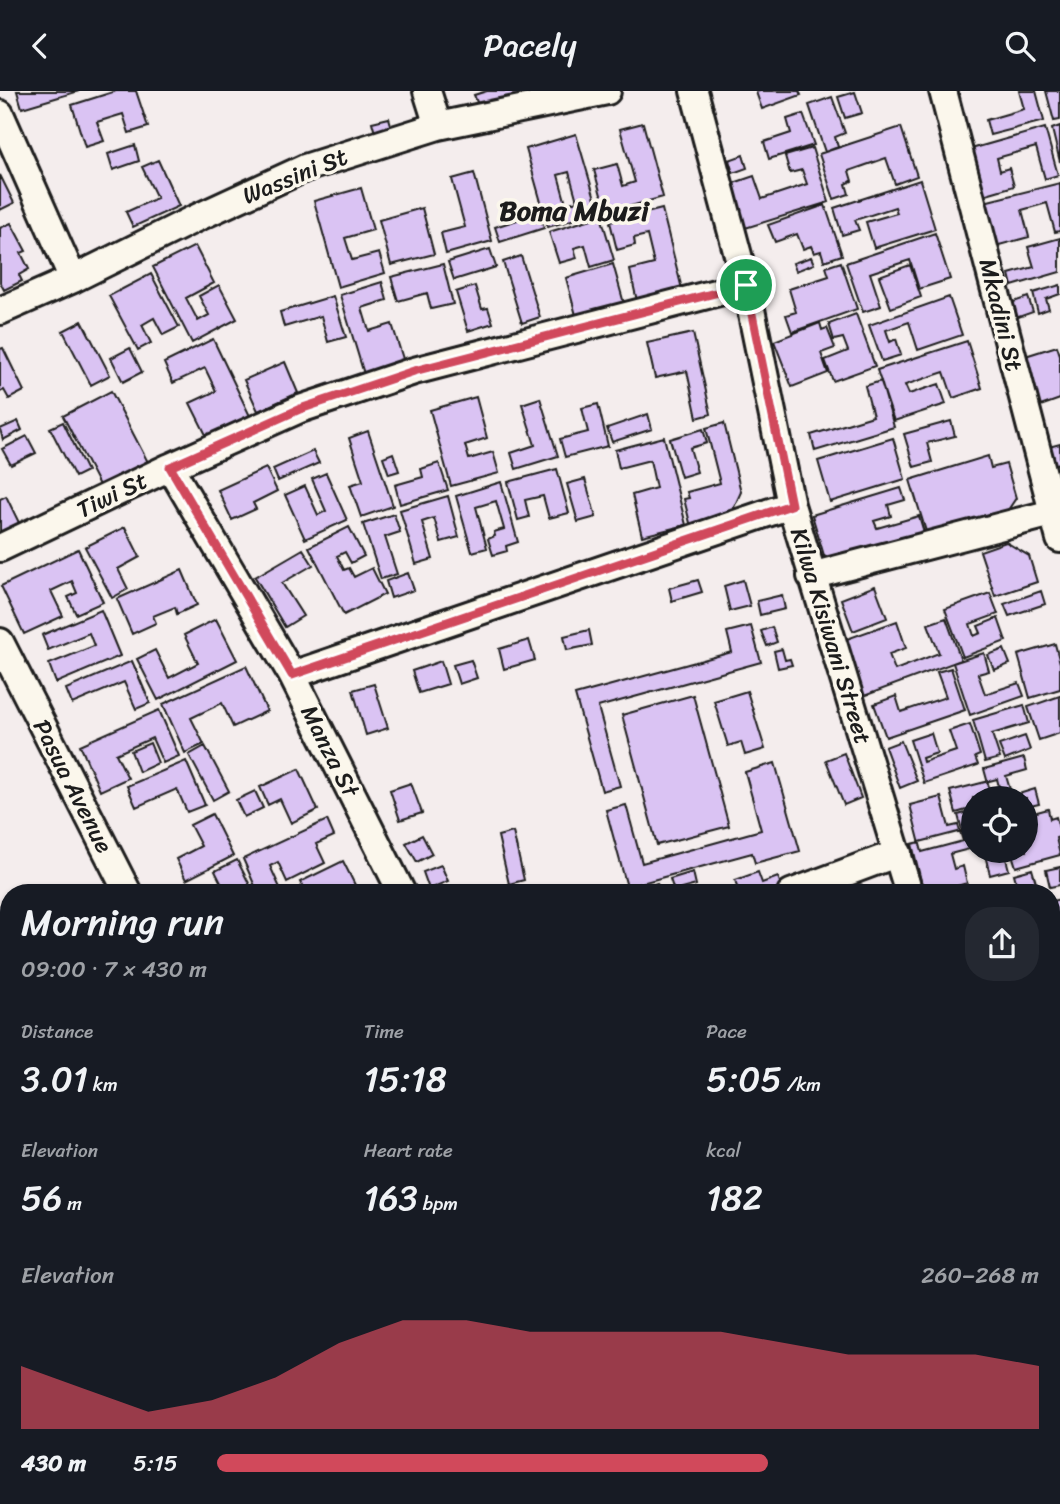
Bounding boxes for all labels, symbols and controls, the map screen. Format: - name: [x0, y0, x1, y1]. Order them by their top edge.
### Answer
- text: Pacely: [483, 17, 577, 74]
- icon: back: [21, 27, 59, 65]
- icon: search: [1001, 27, 1039, 65]
- street label: Wassini St: [236, 136, 354, 216]
- district label: Boma Mbuzi: [499, 186, 650, 235]
- street label: Mkadini St: [967, 254, 1035, 376]
- pin: [716, 255, 776, 315]
- icon: arrive: [727, 266, 765, 304]
- street label: Tiwi St: [69, 460, 155, 530]
- street label: Kilwa Kisiwani Street: [778, 522, 884, 750]
- street label: Manza St: [289, 697, 372, 806]
- street label: Pasua Avenue: [21, 712, 125, 861]
- map controls: [961, 786, 1038, 863]
- button: locate: [961, 786, 1038, 863]
- text: Morning run: [21, 889, 224, 956]
- button: share: [965, 907, 1039, 981]
- text: 09:00 · 7 × 430 m: [21, 949, 207, 990]
- text: Distance: [21, 1015, 93, 1048]
- text: Time: [364, 1015, 404, 1048]
- text: Pace: [706, 1015, 747, 1048]
- text: 3.01: [21, 1048, 88, 1110]
- text: 15:18: [364, 1048, 447, 1110]
- text: 5:05: [706, 1048, 782, 1110]
- text: km: [88, 1068, 118, 1101]
- text: /km: [782, 1068, 821, 1101]
- text: Elevation: [21, 1134, 98, 1167]
- text: Heart rate: [364, 1134, 453, 1167]
- text: kcal: [706, 1134, 741, 1167]
- text: 56: [21, 1167, 62, 1229]
- text: 163: [364, 1167, 418, 1229]
- text: 182: [706, 1167, 763, 1229]
- text: m: [62, 1187, 82, 1220]
- text: bpm: [418, 1187, 458, 1220]
- text: Elevation: [21, 1255, 114, 1296]
- text: 260–268 m: [921, 1255, 1039, 1296]
- text: 430 m: [21, 1443, 86, 1484]
- text: 5:15: [133, 1443, 178, 1484]

